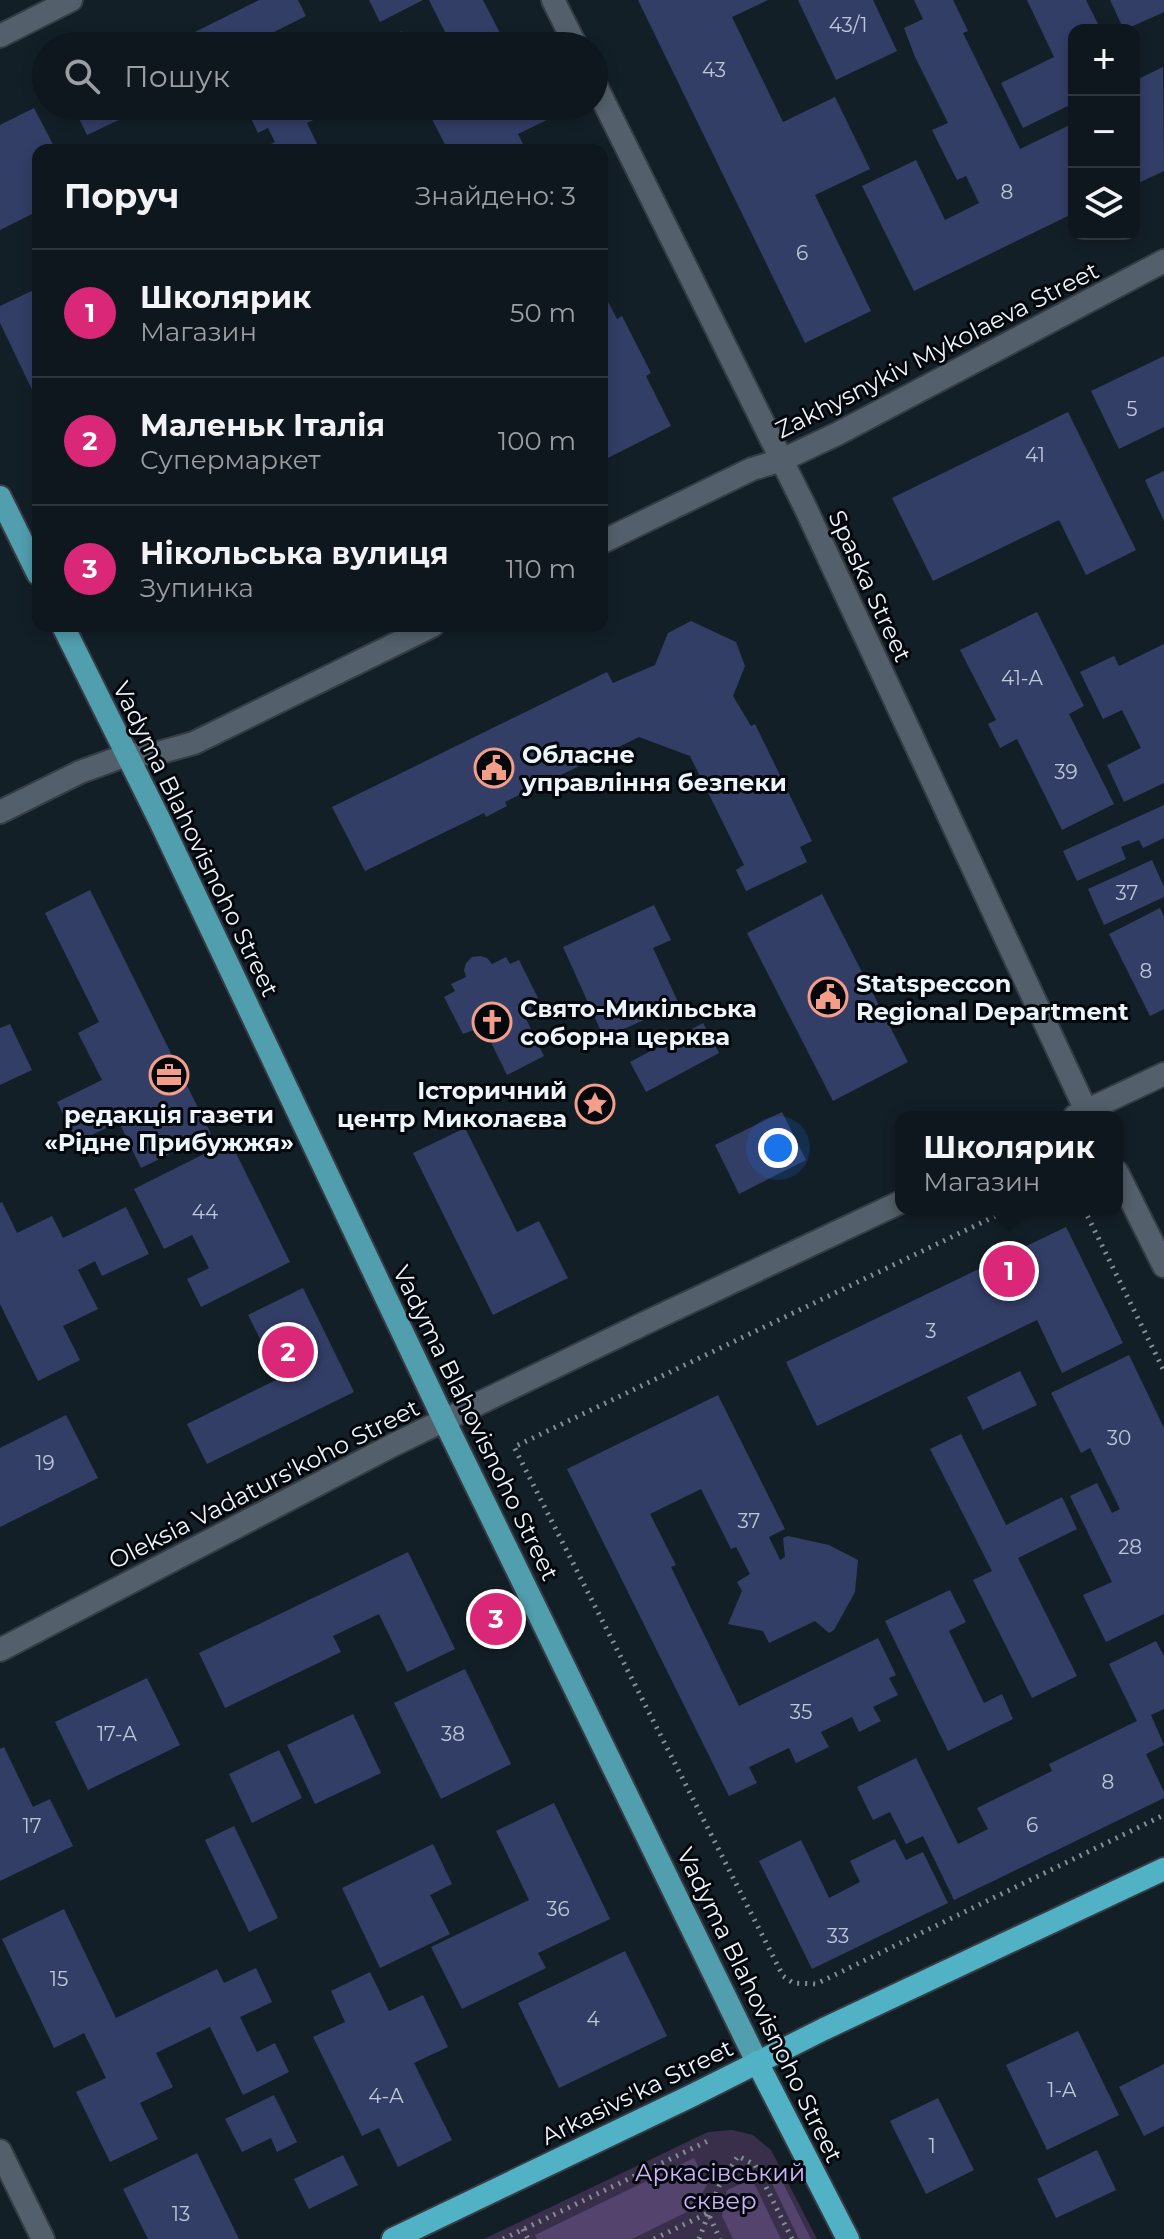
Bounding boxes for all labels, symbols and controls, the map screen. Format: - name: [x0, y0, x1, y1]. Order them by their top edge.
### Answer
- house number: 43/1: [829, 13, 867, 37]
- map controls: [1068, 24, 1140, 240]
- button: +: [1068, 24, 1140, 96]
- search box: [32, 32, 608, 120]
- icon: search: [60, 54, 104, 98]
- text: Пошук: [124, 58, 230, 95]
- house number: 43: [702, 58, 726, 82]
- button: −: [1068, 96, 1140, 168]
- button: layers: [1068, 168, 1140, 240]
- text: Поруч: [64, 175, 179, 217]
- text: Знайдено: 3: [415, 180, 576, 212]
- house number: 8: [1001, 180, 1013, 204]
- house number: 6: [796, 241, 808, 265]
- street label: Zakhysnykiv Mykolaeva Street: [771, 256, 1104, 444]
- text: Школярик: [140, 279, 311, 316]
- text: 1: [85, 297, 95, 329]
- text: 50 m: [510, 297, 576, 329]
- text: Магазин: [140, 316, 257, 348]
- house number: 5: [1126, 397, 1138, 421]
- text: Маленьк Італія: [140, 407, 385, 444]
- text: 2: [82, 425, 98, 457]
- text: 100 m: [498, 425, 576, 457]
- house number: 41: [1025, 443, 1045, 467]
- text: Супермаркет: [140, 444, 321, 476]
- street label: Spaska Street: [822, 506, 918, 667]
- text: Нікольська вулиця: [140, 535, 449, 572]
- text: 3: [82, 553, 98, 585]
- text: 110 m: [506, 553, 576, 585]
- text: Зупинка: [140, 572, 254, 604]
- house number: 41-А: [1001, 666, 1043, 690]
- street label: Vadyma Blahovisnoho Street: [107, 677, 285, 1001]
- place label: Обласне управління безпеки: [521, 740, 787, 797]
- public building icon: Обласне управління безпеки: [473, 747, 515, 789]
- house number: 39: [1054, 760, 1078, 784]
- house number: 37: [1116, 881, 1138, 905]
- house number: 8: [1140, 959, 1152, 983]
- place label: Statspeccon Regional Department: [856, 969, 1129, 1026]
- public building icon: Statspeccon Regional Department: [807, 976, 849, 1018]
- place label: Свято-Микільська соборна церква: [520, 994, 757, 1051]
- church icon: Свято-Микільська соборна церква: [471, 1001, 513, 1043]
- office icon: редакція газети «Рідне Прибужжя»: [148, 1054, 190, 1096]
- place label: Історичний центр Миколаєва: [337, 1076, 567, 1133]
- place icon: Історичний центр Миколаєва: [574, 1083, 616, 1125]
- place label: редакція газети «Рідне Прибужжя»: [44, 1100, 294, 1157]
- popup: [895, 1111, 1123, 1215]
- your location: [758, 1128, 798, 1168]
- text: Школярик: [923, 1129, 1095, 1166]
- text: Магазин: [923, 1166, 1040, 1198]
- house number: 44: [192, 1200, 218, 1224]
- pin: 1: [983, 1241, 1035, 1301]
- street label: Vadyma Blahovisnoho Street: [387, 1261, 565, 1585]
- house number: 3: [925, 1319, 937, 1343]
- pin: 2: [262, 1322, 314, 1382]
- street label: Oleksia Vadaturs'koho Street: [104, 1393, 424, 1575]
- house number: 30: [1107, 1426, 1131, 1450]
- house number: 19: [35, 1451, 55, 1475]
- house number: 37: [738, 1509, 760, 1533]
- house number: 28: [1118, 1535, 1142, 1559]
- pin: 3: [470, 1589, 522, 1649]
- house number: 35: [790, 1700, 812, 1724]
- house number: 17-А: [97, 1722, 137, 1746]
- house number: 38: [441, 1722, 465, 1746]
- house number: 8: [1102, 1770, 1114, 1794]
- house number: 6: [1026, 1813, 1038, 1837]
- house number: 17: [23, 1814, 42, 1838]
- street label: Vadyma Blahovisnoho Street: [671, 1843, 849, 2167]
- house number: 36: [546, 1897, 570, 1921]
- house number: 33: [827, 1924, 849, 1948]
- house number: 15: [50, 1967, 68, 1991]
- house number: 4: [586, 2007, 600, 2031]
- street label: Arkasivs'ka Street: [536, 2033, 738, 2151]
- house number: 1-А: [1047, 2078, 1077, 2102]
- house number: 4-А: [368, 2084, 404, 2108]
- house number: 1: [928, 2134, 936, 2158]
- park label: Аркасівський сквер: [635, 2158, 805, 2215]
- house number: 13: [172, 2202, 190, 2226]

